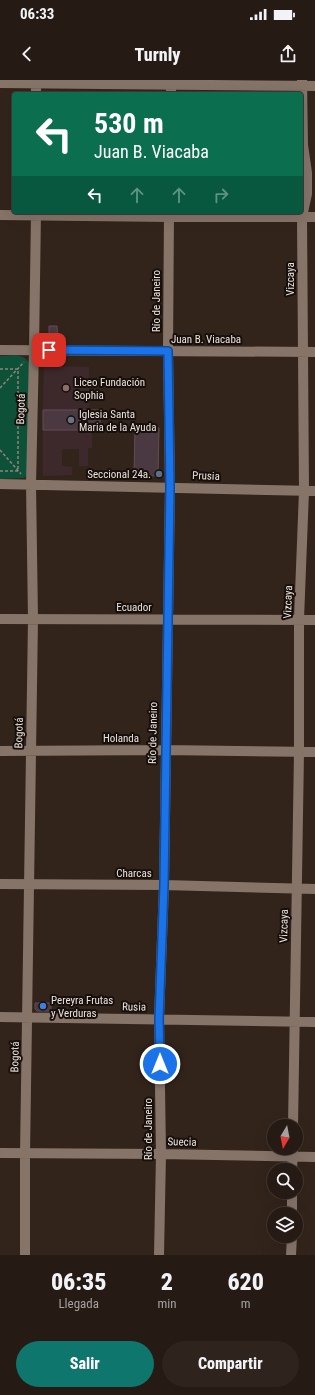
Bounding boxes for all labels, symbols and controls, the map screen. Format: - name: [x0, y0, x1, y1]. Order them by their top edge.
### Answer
- text: 06:33: [20, 5, 54, 23]
- icon: back: [16, 43, 38, 65]
- icon: share: [277, 43, 299, 65]
- text: Turnly: [135, 44, 180, 65]
- text: 530 m: [94, 107, 164, 140]
- icon: left: [28, 108, 80, 160]
- text: Juan B. Viacaba: [94, 141, 209, 162]
- icon: left: [84, 184, 106, 206]
- icon: ahead: [126, 184, 148, 206]
- icon: ahead: [168, 184, 190, 206]
- icon: right: [210, 184, 232, 206]
- street label: Vizcaya: [284, 262, 297, 296]
- street label: Río de Janeiro: [150, 270, 163, 332]
- pin: [32, 333, 66, 367]
- street label: Juan B. Viacaba: [171, 333, 241, 346]
- icon: arrive: [38, 339, 60, 361]
- place label: Liceo Fundación Sophia: [74, 376, 145, 402]
- marker: Liceo Fundación Sophia: [61, 383, 71, 393]
- street label: Bogotá: [14, 393, 28, 425]
- place label: Iglesia Santa Maria de la Ayuda: [79, 408, 156, 434]
- marker: Iglesia Santa Maria de la Ayuda: [66, 415, 76, 425]
- place label: Seccional 24a.: [87, 468, 151, 481]
- marker: Seccional 24a.: [154, 469, 164, 479]
- street label: Prusia: [192, 469, 220, 483]
- street label: Vizcaya: [281, 585, 295, 619]
- street label: Ecuador: [116, 601, 152, 614]
- street label: Río de Janeiro: [146, 701, 160, 764]
- street label: Bogotá: [12, 717, 26, 749]
- street label: Holanda: [103, 732, 139, 745]
- street label: Charcas: [116, 867, 152, 880]
- street label: Vizcaya: [277, 909, 291, 943]
- place label: Pereyra Frutas y Verduras: [51, 994, 113, 1020]
- street label: Rusia: [122, 1000, 146, 1014]
- marker: Pereyra Frutas y Verduras: [38, 1001, 48, 1011]
- street label: Bogotá: [8, 1041, 22, 1073]
- position arrow: [139, 1043, 181, 1085]
- street label: Río de Janeiro: [142, 1098, 155, 1160]
- north arrow: [267, 1119, 303, 1155]
- map controls: [267, 1119, 303, 1243]
- street label: Suecia: [167, 1135, 197, 1149]
- button: search: [267, 1163, 303, 1199]
- button: layers: [267, 1207, 303, 1243]
- text: 06:35: [51, 1268, 107, 1296]
- text: 2: [161, 1268, 173, 1296]
- text: 620: [227, 1268, 264, 1296]
- text: Llegada: [58, 1296, 99, 1311]
- text: min: [157, 1296, 177, 1311]
- text: m: [241, 1296, 251, 1311]
- button: Salir: [16, 1341, 154, 1387]
- button: Compartir: [162, 1341, 299, 1387]

